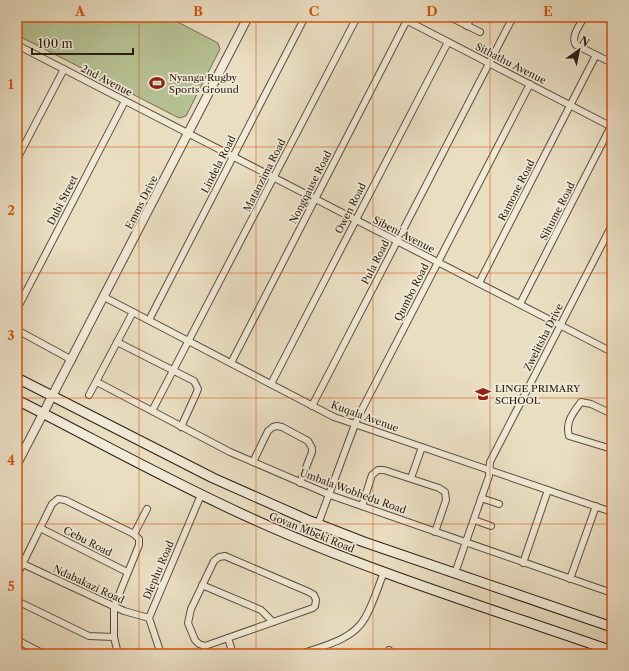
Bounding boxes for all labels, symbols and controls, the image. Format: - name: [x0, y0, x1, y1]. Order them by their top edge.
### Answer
- text: A: [74, 3, 86, 19]
- text: B: [193, 3, 203, 19]
- text: C: [309, 3, 319, 19]
- text: D: [426, 3, 438, 19]
- text: E: [543, 3, 553, 19]
- scale bar: [32, 30, 133, 56]
- north arrow: [559, 30, 599, 70]
- text: N: [577, 33, 593, 50]
- text: 100 m: [38, 36, 73, 51]
- street label: Sithathu Avenue: [473, 40, 549, 87]
- street label: 2nd Avenue: [79, 62, 135, 99]
- place label: Nyanga Rugby Sports Ground: [169, 71, 239, 96]
- sports icon: Nyanga Rugby Sports Ground: [148, 74, 166, 92]
- text: 1: [8, 76, 14, 92]
- street label: Lindela Road: [198, 133, 239, 195]
- street label: Matanzima Road: [240, 136, 288, 214]
- street label: Nongqause Road: [286, 148, 334, 226]
- street label: Ramone Road: [495, 157, 538, 223]
- street label: Dubi Street: [44, 173, 81, 227]
- street label: Emms Drive: [122, 173, 161, 231]
- street label: Sihume Road: [537, 180, 578, 243]
- street label: Owen Road: [332, 181, 369, 236]
- text: 2: [7, 202, 15, 218]
- street label: Sibeni Avenue: [371, 213, 437, 256]
- street label: Pula Road: [359, 238, 392, 287]
- street label: Qumbo Road: [391, 261, 432, 323]
- street label: Zwelitsha Drive: [521, 301, 566, 373]
- text: 3: [7, 327, 15, 343]
- place label: LINGE PRIMARY SCHOOL: [495, 382, 581, 407]
- school or university icon: LINGE PRIMARY SCHOOL: [474, 385, 492, 403]
- street label: Kuqala Avenue: [329, 398, 401, 435]
- text: 4: [7, 452, 15, 468]
- street label: Umbala Wobhedu Road: [298, 466, 408, 517]
- street label: Govan Mbeki Road: [267, 509, 357, 556]
- street label: Cebu Road: [61, 524, 114, 559]
- street label: Dlephu Road: [140, 539, 177, 602]
- street label: Ndabakazi Road: [51, 562, 126, 607]
- text: 5: [7, 578, 15, 594]

